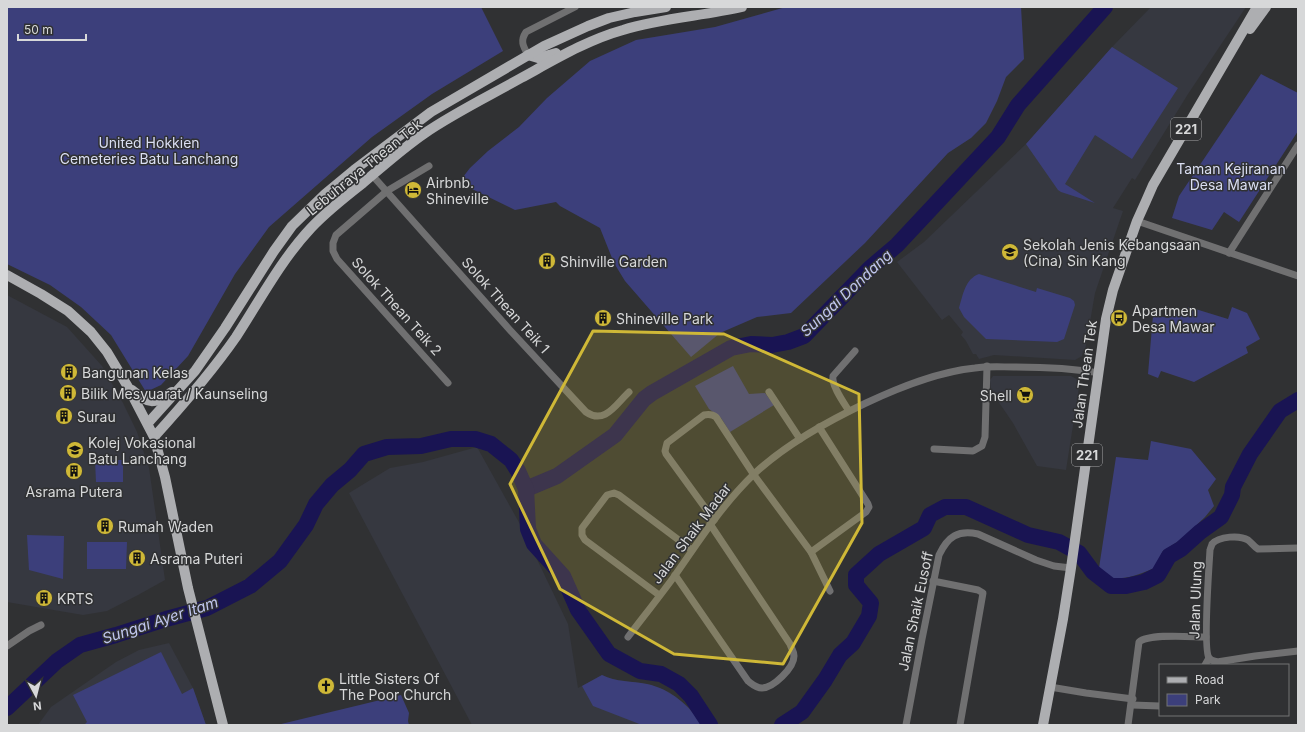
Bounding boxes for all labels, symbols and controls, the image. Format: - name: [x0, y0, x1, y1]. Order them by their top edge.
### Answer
- scale bar: [18, 16, 86, 42]
- text: 50 m: [24, 22, 53, 37]
- street label: Lebuhraya Thean Tek: [303, 115, 425, 219]
- road number: 221: [1171, 118, 1201, 140]
- park label: United Hokkien Cemeteries Batu Lanchang: [60, 134, 238, 167]
- park label: Taman Kejiranan Desa Mawar: [1176, 160, 1286, 193]
- place label: Airbnb. Shineville: [426, 174, 489, 207]
- hotel icon: Airbnb. Shineville: [403, 180, 423, 200]
- place label: Sekolah Jenis Kebangsaan (Cina) Sin Kang: [1023, 236, 1200, 269]
- school or university icon: Sekolah Jenis Kebangsaan (Cina) Sin Kang: [1000, 242, 1020, 262]
- water label: Sungai Dondang: [796, 246, 896, 340]
- building icon: Shinville Garden: [537, 251, 557, 271]
- street label: Solok Thean Teik 2: [348, 253, 446, 359]
- place label: Shinville Garden: [560, 253, 667, 270]
- street label: Solok Thean Teik 1: [458, 254, 554, 356]
- place label: Apartmen Desa Mawar: [1132, 302, 1215, 335]
- building icon: Shineville Park: [593, 308, 613, 328]
- bus stop icon: Apartmen Desa Mawar: [1109, 308, 1129, 328]
- place label: Shineville Park: [616, 310, 713, 327]
- street label: Jalan Thean Tek: [1068, 319, 1100, 429]
- building icon: Bangunan Kelas: [59, 362, 79, 382]
- place label: Bangunan Kelas: [82, 364, 188, 381]
- building icon: Bilik Mesyuarat / Kaunseling: [58, 383, 78, 403]
- place label: Bilik Mesyuarat / Kaunseling: [81, 385, 268, 402]
- supermarket icon: Shell: [1015, 385, 1035, 405]
- place label: Shell: [980, 387, 1012, 404]
- building icon: Surau: [54, 406, 74, 426]
- place label: Surau: [77, 408, 116, 425]
- place label: Kolej Vokasional Batu Lanchang: [88, 434, 196, 467]
- school or university icon: Kolej Vokasional Batu Lanchang: [65, 440, 85, 460]
- road number: 221: [1072, 444, 1102, 466]
- building icon: Asrama Putera: [64, 461, 84, 481]
- street label: Jalan Shaik Madar: [648, 479, 734, 587]
- place label: Asrama Putera: [25, 483, 123, 500]
- building icon: Rumah Waden: [95, 516, 115, 536]
- place label: Rumah Waden: [118, 518, 214, 535]
- building icon: Asrama Puteri: [127, 548, 147, 568]
- place label: Asrama Puteri: [150, 550, 243, 567]
- street label: Jalan Shaik Eusoff: [894, 550, 936, 672]
- street label: Jalan Ulung: [1185, 561, 1205, 639]
- building icon: KRTS: [34, 588, 54, 608]
- place label: KRTS: [57, 590, 93, 607]
- water label: Sungai Ayer Itam: [100, 592, 220, 648]
- legend: [1159, 664, 1289, 716]
- place label: Little Sisters Of The Poor Church: [339, 670, 451, 703]
- text: Road: [1195, 672, 1224, 687]
- north arrow: [16, 676, 56, 716]
- church icon: Little Sisters Of The Poor Church: [316, 676, 336, 696]
- text: Park: [1195, 692, 1221, 707]
- text: N: [32, 698, 42, 713]

